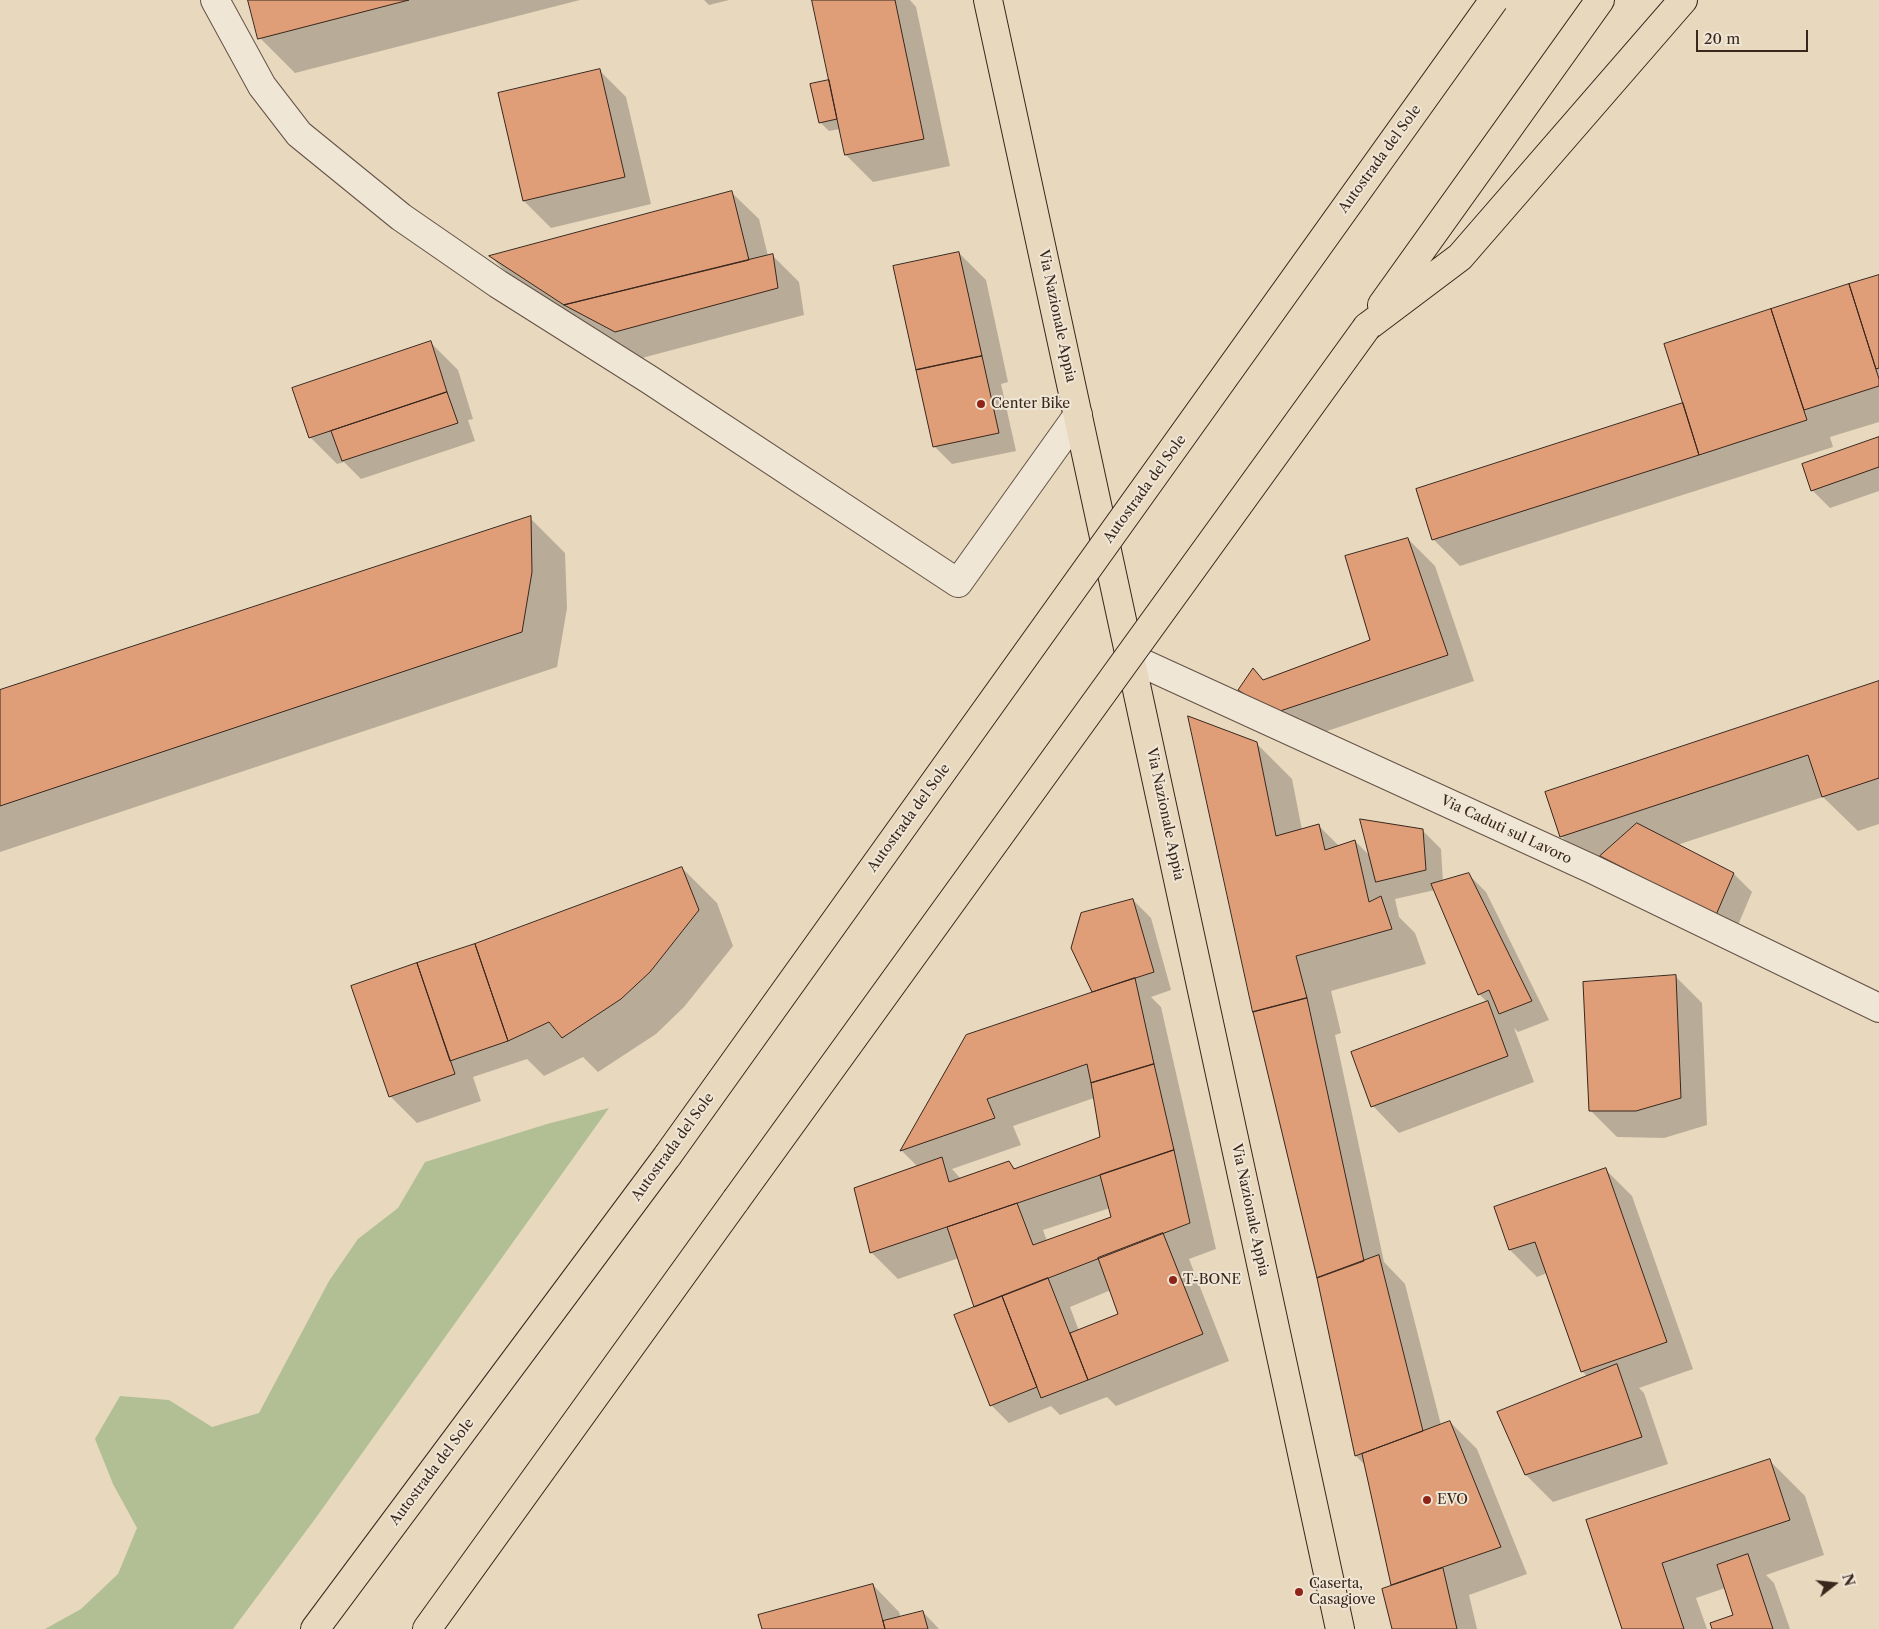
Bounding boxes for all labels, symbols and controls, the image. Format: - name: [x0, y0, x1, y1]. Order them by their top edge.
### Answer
- scale bar: [1699, 20, 1812, 52]
- text: 20 m: [1704, 29, 1740, 48]
- street label: Autostrada del Sole: [1335, 102, 1425, 216]
- street label: Via Nazionale Appia: [1035, 248, 1079, 384]
- place label: Center Bike: [991, 396, 1070, 412]
- marker: Center Bike: [975, 398, 987, 410]
- street label: Autostrada del Sole: [1100, 432, 1190, 546]
- street label: Via Nazionale Appia: [1143, 746, 1187, 882]
- street label: Autostrada del Sole: [864, 761, 954, 875]
- street label: Via Caduti sul Lavoro: [1438, 792, 1574, 868]
- street label: Autostrada del Sole: [628, 1090, 718, 1204]
- street label: Via Nazionale Appia: [1228, 1142, 1272, 1278]
- place label: T-BONE: [1183, 1272, 1241, 1288]
- marker: T-BONE: [1167, 1274, 1179, 1286]
- street label: Autostrada del Sole: [386, 1415, 478, 1529]
- place label: EVO: [1437, 1492, 1468, 1508]
- marker: EVO: [1421, 1494, 1433, 1506]
- north arrow: [1809, 1559, 1859, 1609]
- text: N: [1838, 1572, 1859, 1588]
- place label: Caserta, Casagiove: [1309, 1576, 1376, 1608]
- marker: Caserta, Casagiove: [1293, 1586, 1305, 1598]

